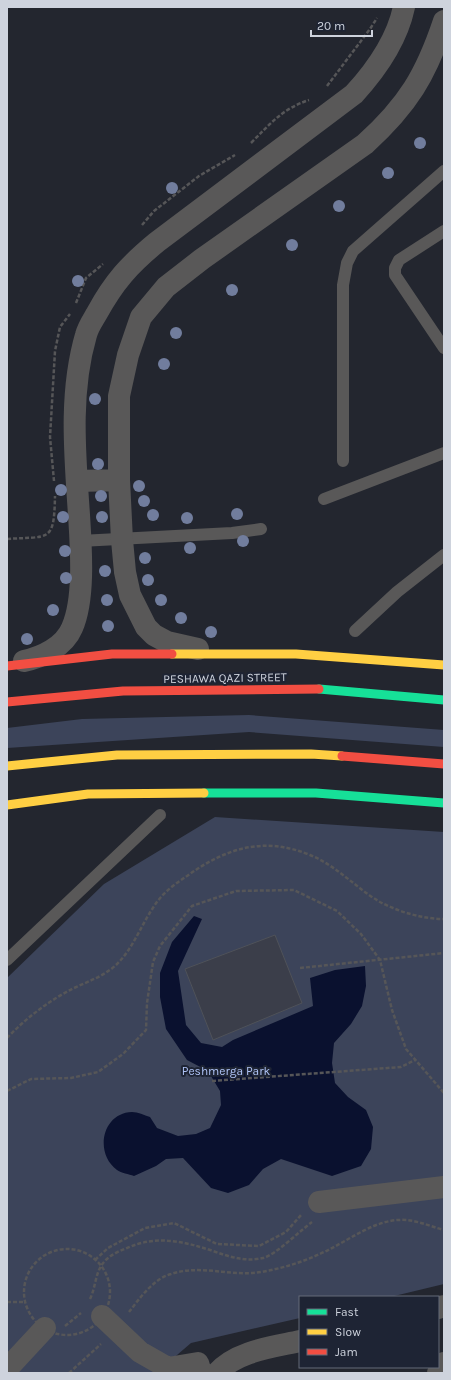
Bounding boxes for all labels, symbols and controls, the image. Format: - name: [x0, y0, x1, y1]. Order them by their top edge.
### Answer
- scale bar: [311, 12, 372, 38]
- text: 20 m: [317, 19, 345, 33]
- street label: PESHAWA QAZI STREET: [163, 670, 287, 686]
- park label: Peshmerga Park: [182, 1064, 270, 1078]
- legend: [299, 1296, 439, 1368]
- text: Fast: [335, 1305, 359, 1319]
- text: Slow: [335, 1325, 361, 1339]
- text: Jam: [335, 1345, 358, 1359]

